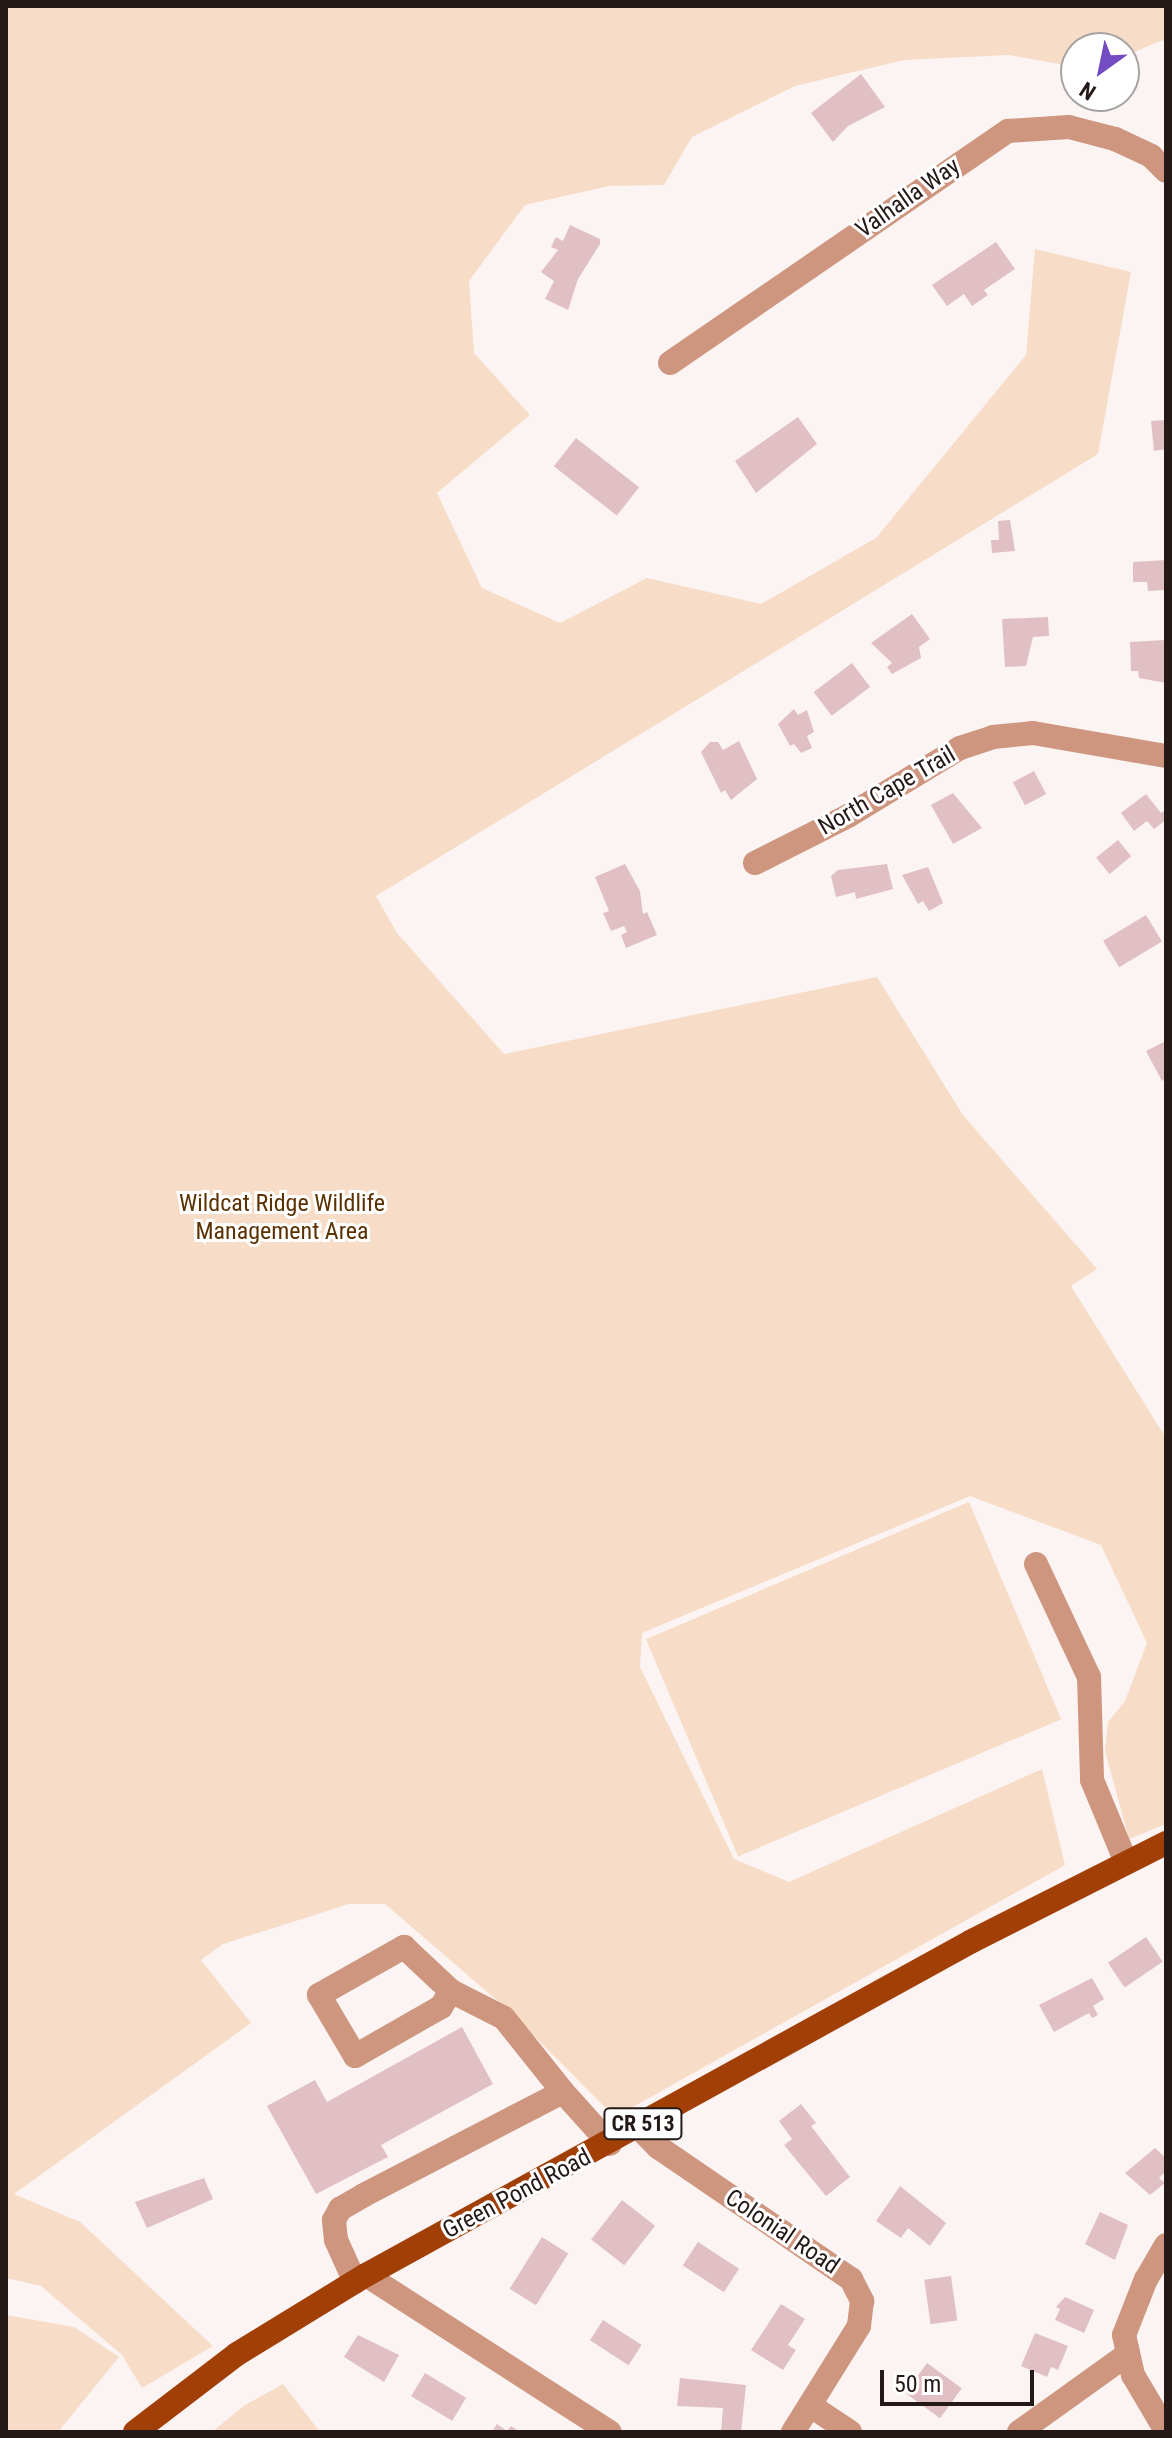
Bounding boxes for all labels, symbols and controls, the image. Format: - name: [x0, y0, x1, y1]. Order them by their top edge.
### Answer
- north arrow: [1060, 32, 1140, 112]
- text: N: [1075, 77, 1100, 105]
- street label: Valhalla Way: [850, 152, 966, 244]
- street label: North Cape Trail: [813, 740, 961, 842]
- park label: Wildcat Ridge Wildlife Management Area: [179, 1190, 385, 1246]
- road number: CR 513: [603, 2106, 683, 2142]
- street label: Green Pond Road: [438, 2143, 596, 2245]
- street label: Colonial Road: [720, 2183, 844, 2281]
- scale bar: [884, 2354, 1038, 2404]
- text: 50 m: [894, 2370, 941, 2398]

